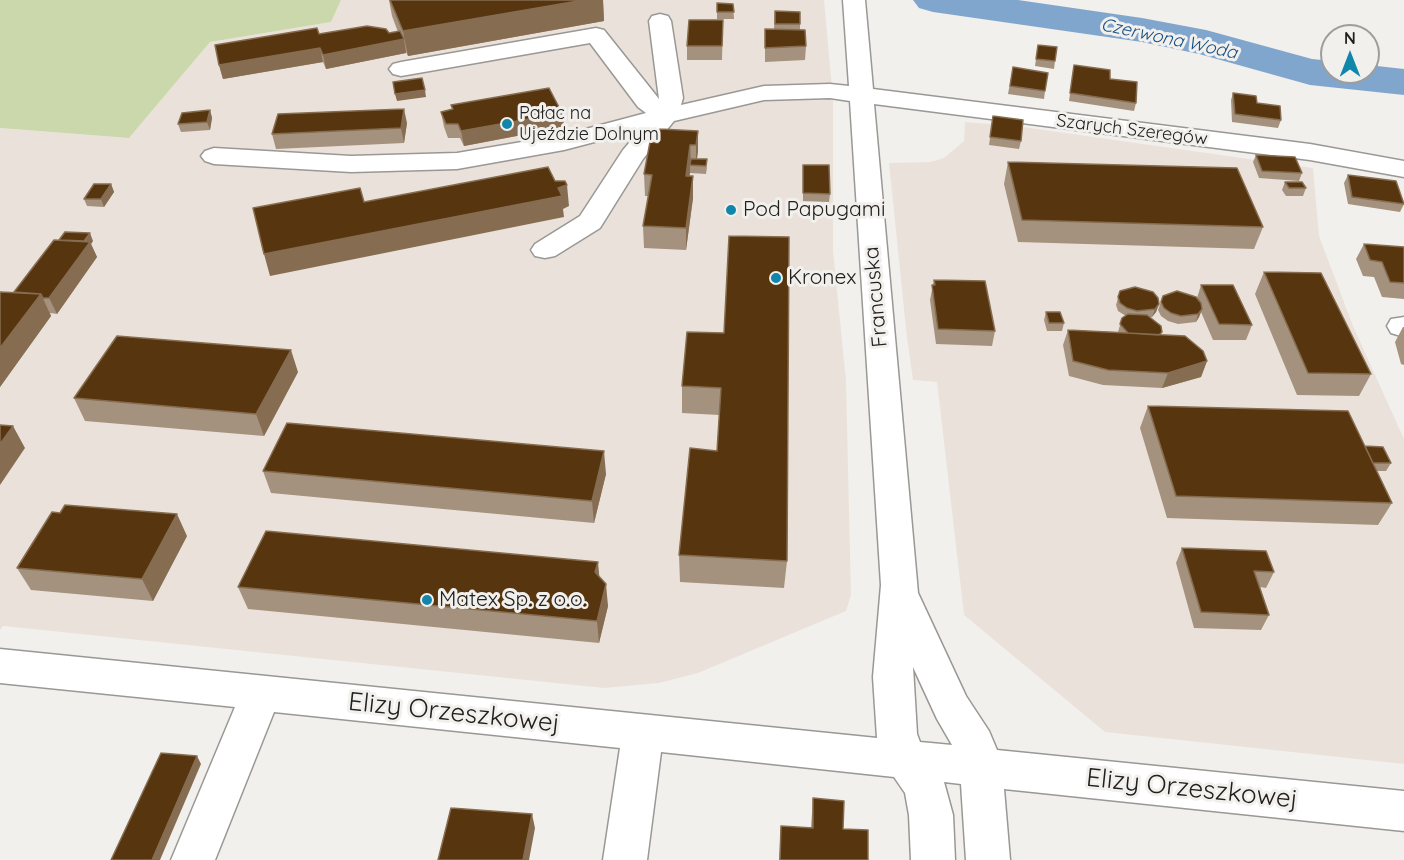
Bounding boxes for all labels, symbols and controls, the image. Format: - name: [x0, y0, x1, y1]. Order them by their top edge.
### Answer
- water label: Czerwona Woda: [1099, 14, 1239, 64]
- north arrow: [1320, 24, 1380, 84]
- text: N: [1344, 28, 1356, 48]
- place label: Pałac na Ujeździe Dolnym: [519, 103, 659, 146]
- street label: Szarych Szeregów: [1055, 110, 1209, 150]
- marker: Pałac na Ujeździe Dolnym: [500, 117, 514, 131]
- place label: Pod Papugami: [743, 197, 885, 223]
- marker: Pod Papugami: [724, 203, 738, 217]
- street label: Francuska: [859, 246, 893, 348]
- place label: Kronex: [788, 265, 856, 291]
- marker: Kronex: [769, 271, 783, 285]
- place label: Matex Sp. z o.o.: [439, 587, 587, 613]
- marker: Matex Sp. z o.o.: [420, 593, 434, 607]
- street label: Elizy Orzeszkowej: [347, 686, 561, 740]
- street label: Elizy Orzeszkowej: [1085, 762, 1299, 816]

